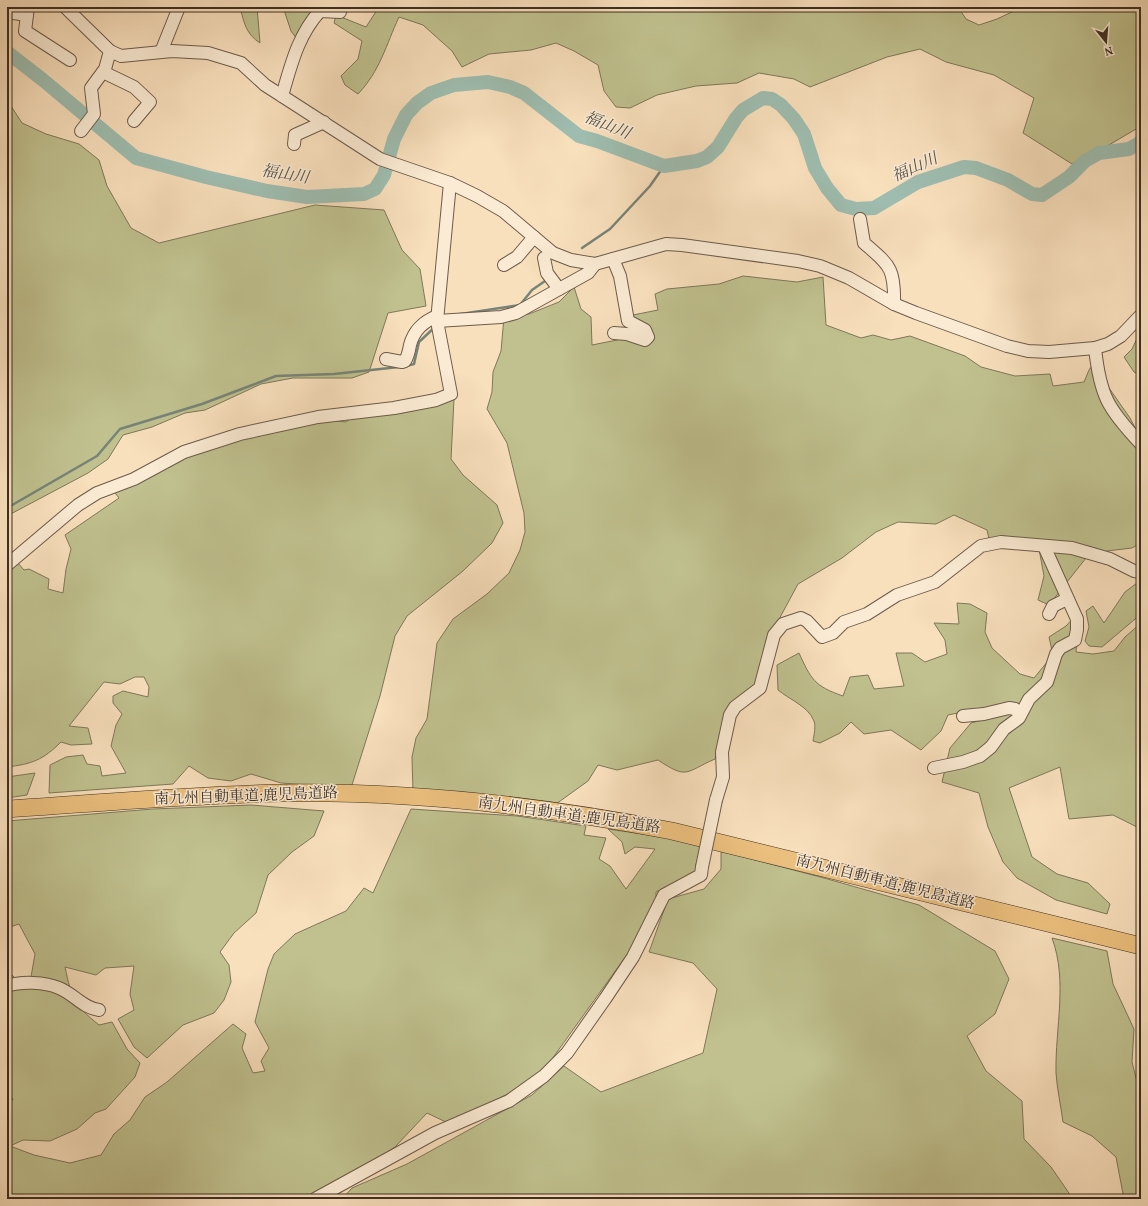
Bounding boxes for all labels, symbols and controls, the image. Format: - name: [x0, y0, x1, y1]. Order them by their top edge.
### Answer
- north arrow: [1086, 22, 1126, 62]
- text: N: [1102, 42, 1115, 58]
- water label: 福山川: [581, 107, 635, 146]
- water label: 福山川: [889, 147, 943, 188]
- water label: 福山川: [260, 160, 312, 190]
- street label: 南九州自動車道;鹿児島道路: [154, 783, 338, 811]
- street label: 南九州自動車道;鹿児島道路: [476, 793, 662, 839]
- street label: 南九州自動車道;鹿児島道路: [793, 851, 977, 915]

